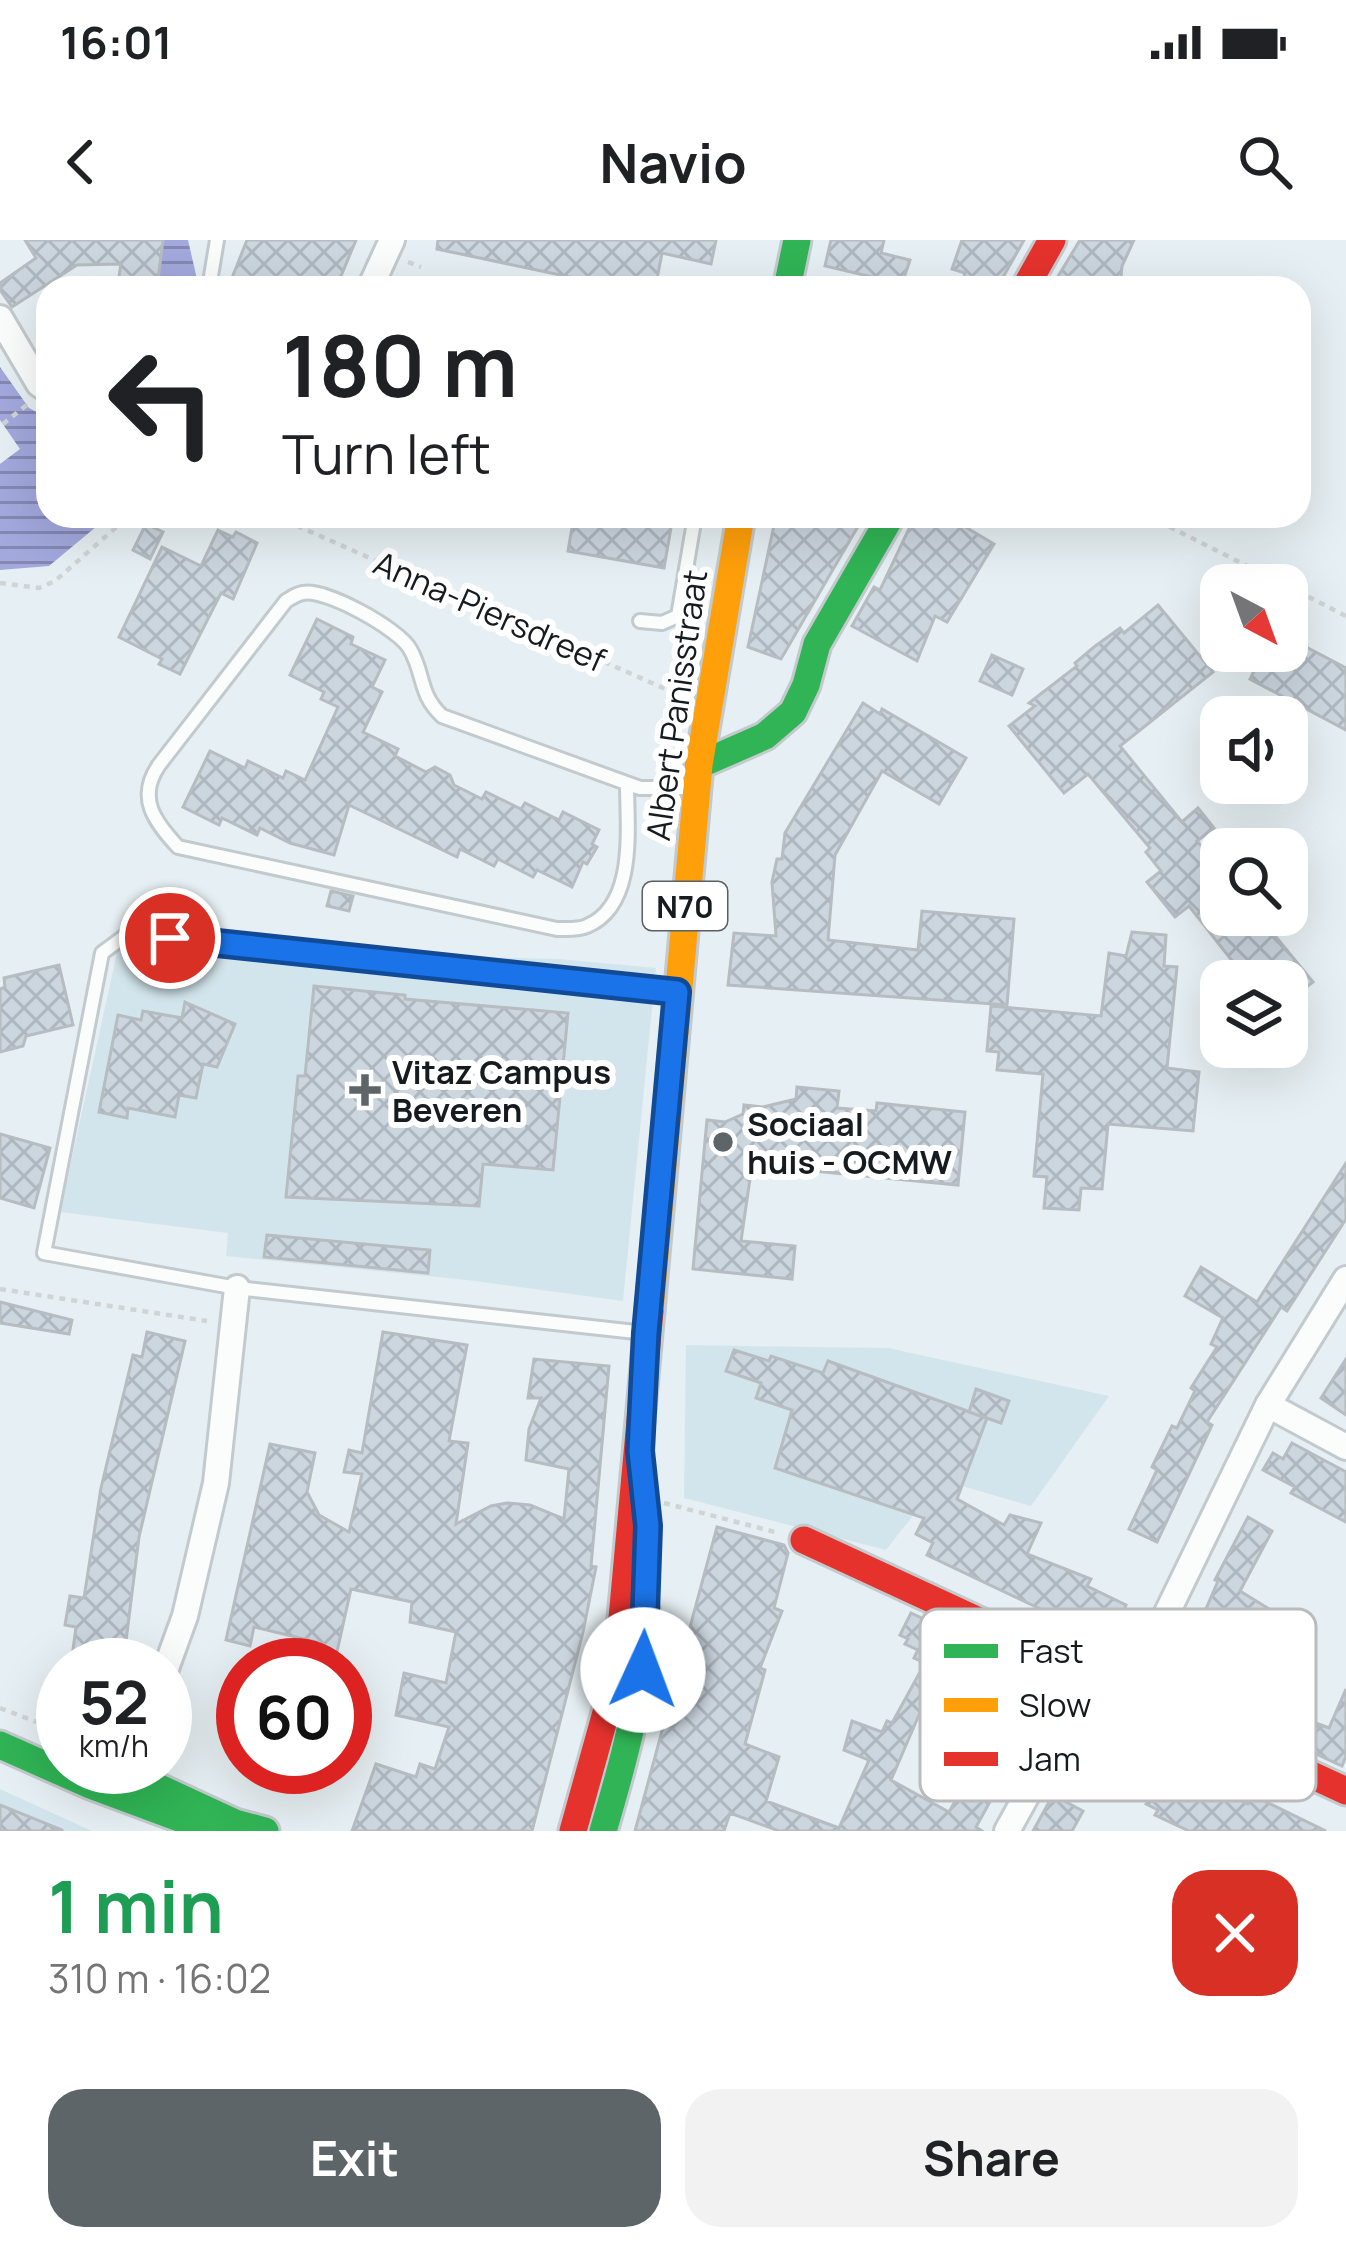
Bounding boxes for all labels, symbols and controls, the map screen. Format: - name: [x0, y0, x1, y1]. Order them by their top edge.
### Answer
- text: 16:01: [60, 11, 172, 73]
- text: Navio: [599, 125, 747, 199]
- icon: back: [48, 129, 114, 195]
- icon: search: [1232, 129, 1298, 195]
- text: 180 m: [282, 307, 518, 422]
- icon: left: [84, 324, 240, 480]
- text: Turn left: [282, 416, 491, 490]
- street label: Anna-Piersdreef: [367, 540, 613, 682]
- north arrow: [1200, 564, 1308, 672]
- map controls: [1200, 564, 1308, 1068]
- street label: Albert Panisstraat: [635, 567, 717, 843]
- button: sound: [1200, 696, 1308, 804]
- button: search: [1200, 828, 1308, 936]
- road number: N70: [643, 882, 727, 930]
- pin: [119, 887, 221, 989]
- icon: arrive: [137, 905, 203, 971]
- button: layers: [1200, 960, 1308, 1068]
- place label: Vitaz Campus Beveren: [392, 1049, 611, 1132]
- marker: Vitaz Campus Beveren: [349, 1074, 381, 1106]
- place label: Sociaal huis - OCMW: [747, 1101, 952, 1184]
- marker: Sociaal huis - OCMW: [710, 1129, 736, 1155]
- position arrow: [580, 1607, 706, 1733]
- legend: [920, 1609, 1316, 1801]
- text: Fast: [1019, 1628, 1084, 1673]
- speed limit sign: 60: [216, 1638, 372, 1794]
- text: 52: [79, 1660, 149, 1742]
- text: Slow: [1019, 1682, 1091, 1727]
- text: km/h: [79, 1725, 149, 1766]
- text: Jam: [1019, 1736, 1081, 1781]
- text: 1 min: [48, 1856, 224, 1955]
- button: close: [1172, 1870, 1298, 1996]
- text: 310 m · 16:02: [48, 1951, 271, 2005]
- button: Exit: [48, 2089, 661, 2227]
- button: Share: [685, 2089, 1298, 2227]

